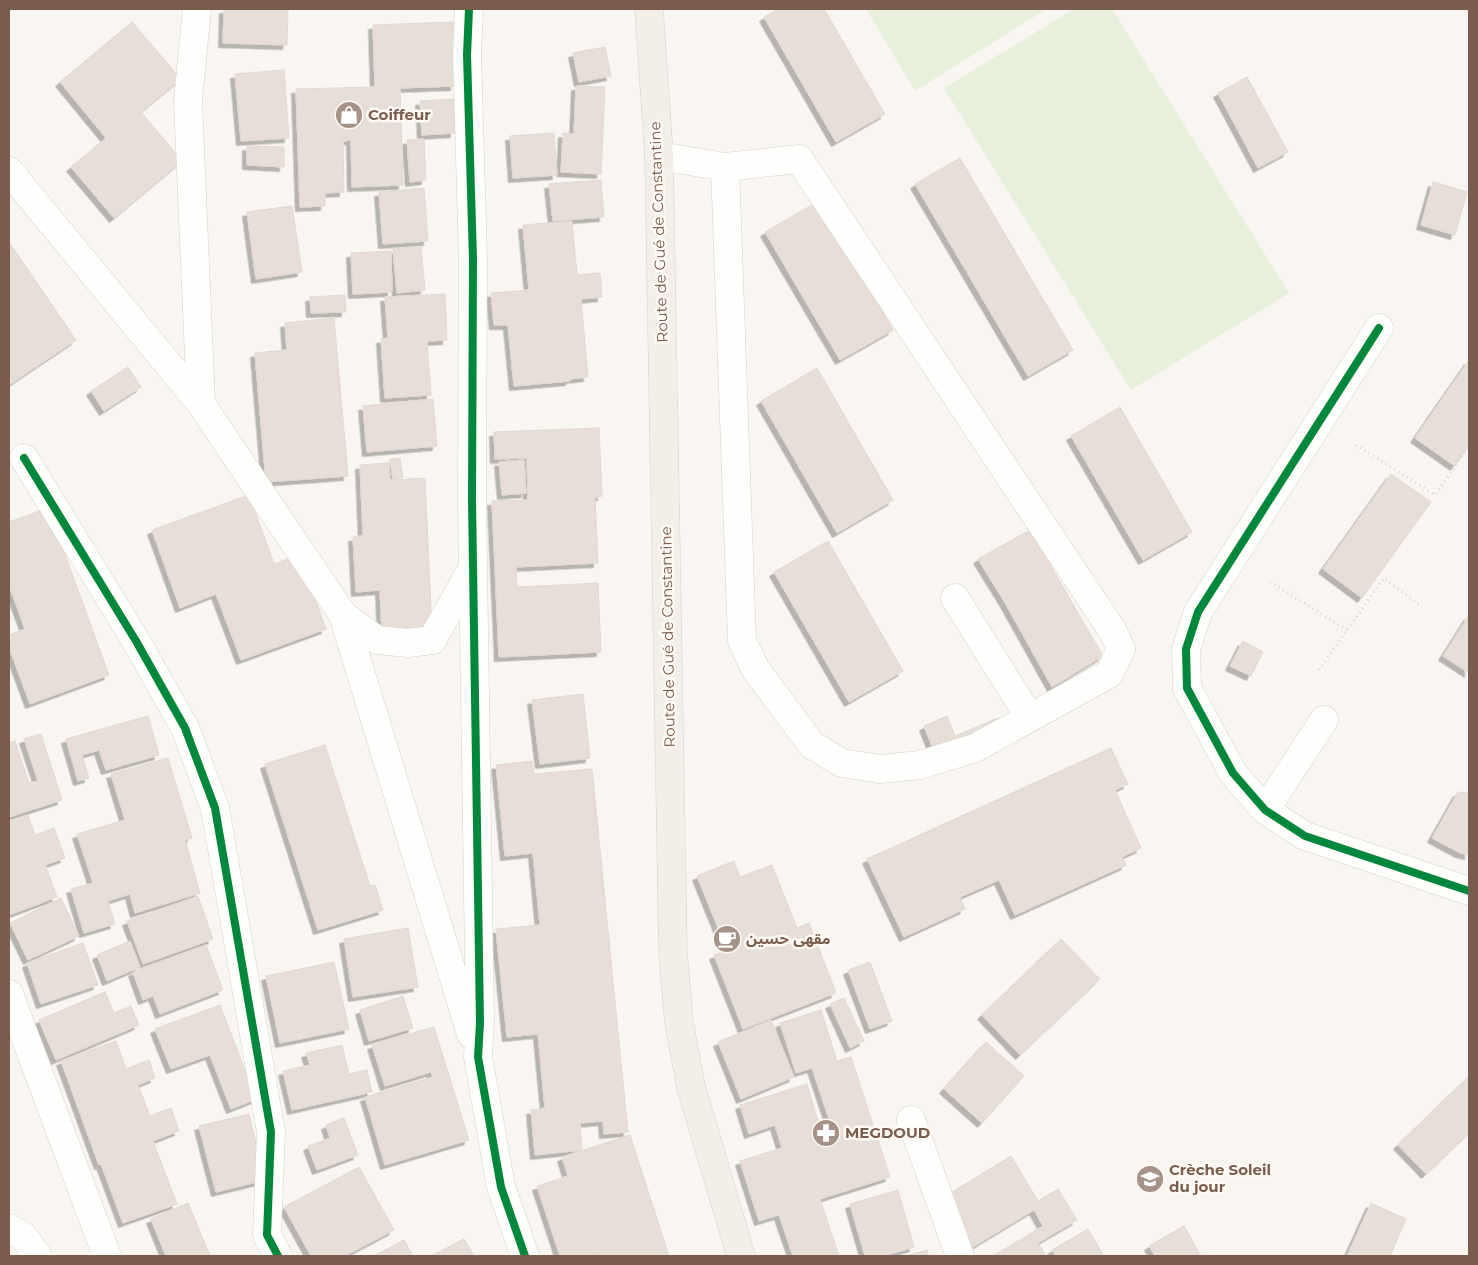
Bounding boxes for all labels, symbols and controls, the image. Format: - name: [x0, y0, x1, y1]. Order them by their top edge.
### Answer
- shop icon: Coiffeur: [334, 100, 364, 130]
- place label: Coiffeur: [368, 105, 431, 124]
- street label: Route de Gué de Constantine: [645, 121, 672, 343]
- street label: Route de Gué de Constantine: [656, 526, 679, 748]
- cafe icon: مقهى حسين: [712, 924, 742, 954]
- place label: مقهى حسين: [746, 929, 830, 948]
- pharmacy icon: MEGDOUD: [811, 1118, 841, 1148]
- place label: MEGDOUD: [845, 1123, 930, 1142]
- place label: Crèche Soleil du jour: [1169, 1160, 1271, 1196]
- school or university icon: Crèche Soleil du jour: [1135, 1164, 1165, 1194]

